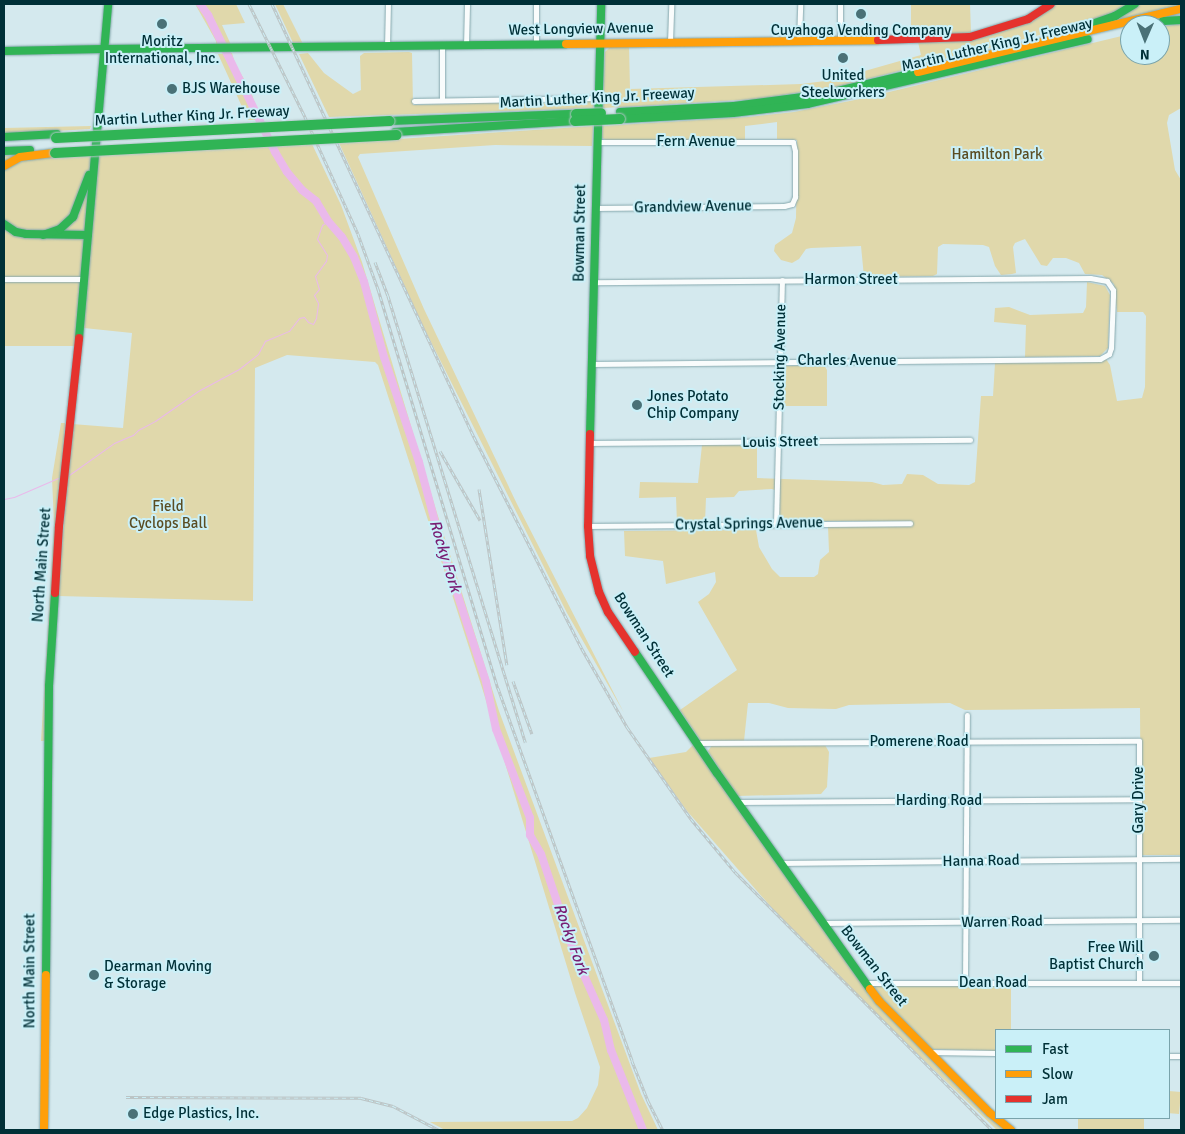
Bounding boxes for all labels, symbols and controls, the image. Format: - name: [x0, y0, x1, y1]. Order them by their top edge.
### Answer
- marker: Cuyahoga Vending Company: [855, 8, 867, 20]
- street label: Martin Luther King Jr. Freeway: [900, 14, 1094, 76]
- north arrow: [1120, 15, 1170, 65]
- marker: Moritz International, Inc.: [156, 18, 168, 30]
- street label: West Longview Avenue: [508, 19, 654, 39]
- place label: Cuyahoga Vending Company: [771, 22, 951, 40]
- place label: Moritz International, Inc.: [105, 32, 219, 67]
- text: N: [1140, 46, 1150, 63]
- marker: United Steelworkers: [837, 52, 849, 64]
- place label: United Steelworkers: [801, 66, 885, 101]
- place label: BJS Warehouse: [182, 80, 280, 98]
- marker: BJS Warehouse: [166, 83, 178, 95]
- street label: Martin Luther King Jr. Freeway: [499, 84, 695, 112]
- street label: Martin Luther King Jr. Freeway: [94, 102, 290, 130]
- street label: Fern Avenue: [657, 133, 735, 151]
- park label: Hamilton Park: [951, 146, 1043, 164]
- street label: Bowman Street: [570, 184, 590, 282]
- street label: Grandview Avenue: [634, 197, 752, 217]
- street label: Harmon Street: [804, 271, 898, 289]
- street label: Stocking Avenue: [770, 304, 790, 410]
- street label: Charles Avenue: [798, 352, 896, 370]
- place label: Jones Potato Chip Company: [647, 387, 739, 422]
- marker: Jones Potato Chip Company: [631, 399, 643, 411]
- street label: Louis Street: [742, 432, 818, 452]
- park label: Field Cyclops Ball: [129, 497, 207, 532]
- street label: North Main Street: [29, 507, 55, 623]
- street label: Crystal Springs Avenue: [675, 514, 823, 534]
- water label: Rocky Fork: [425, 518, 465, 594]
- street label: Bowman Street: [610, 589, 678, 681]
- street label: Pomerene Road: [869, 733, 969, 751]
- street label: Gary Drive: [1130, 766, 1148, 834]
- street label: Harding Road: [896, 792, 982, 810]
- street label: Hanna Road: [942, 851, 1020, 871]
- water label: Rocky Fork: [549, 901, 593, 977]
- street label: Warren Road: [961, 912, 1043, 932]
- street label: North Main Street: [21, 914, 39, 1028]
- street label: Bowman Street: [837, 922, 911, 1010]
- place label: Free Will Baptist Church: [1049, 938, 1144, 973]
- marker: Free Will Baptist Church: [1148, 950, 1160, 962]
- place label: Dearman Moving & Storage: [104, 957, 212, 992]
- marker: Dearman Moving & Storage: [88, 969, 100, 981]
- street label: Dean Road: [959, 974, 1027, 992]
- legend: [995, 1029, 1170, 1119]
- text: Fast: [1042, 1040, 1069, 1058]
- text: Slow: [1042, 1065, 1073, 1083]
- text: Jam: [1042, 1090, 1068, 1108]
- place label: Edge Plastics, Inc.: [143, 1105, 259, 1123]
- marker: Edge Plastics, Inc.: [127, 1108, 139, 1120]

